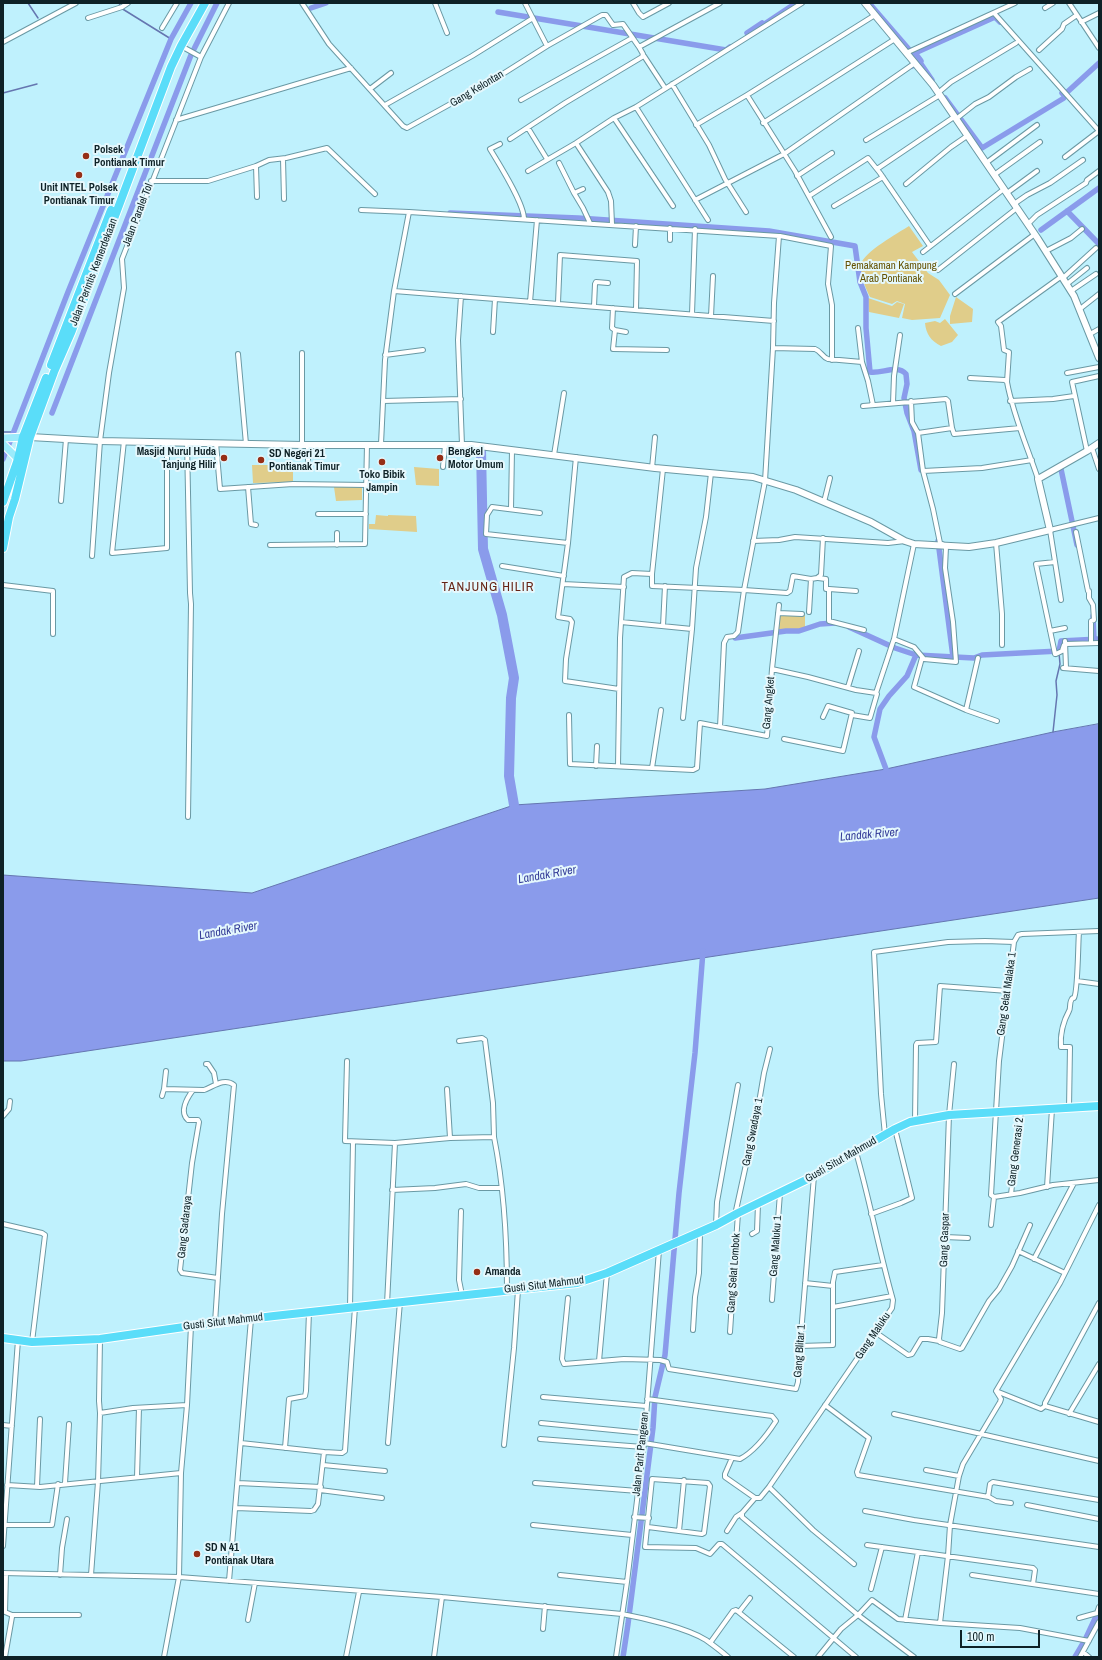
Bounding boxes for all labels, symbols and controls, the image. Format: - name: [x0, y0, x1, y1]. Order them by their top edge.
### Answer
- street label: Gang Kelontan: [448, 68, 506, 110]
- place label: Polsek Pontianak Timur: [94, 143, 165, 169]
- marker: Polsek Pontianak Timur: [81, 151, 91, 161]
- marker: Unit INTEL Polsek Pontianak Timur: [74, 170, 84, 180]
- place label: Unit INTEL Polsek Pontianak Timur: [40, 181, 118, 207]
- street label: Jalan Paralel Tol: [120, 182, 156, 248]
- street label: Jalan Perintis Kemerdekaan: [67, 217, 121, 327]
- park label: Pemakaman Kampung Arab Pontianak: [845, 259, 937, 285]
- place label: Masjid Nurul Huda Tanjung Hilir: [137, 445, 216, 471]
- place label: Bengkel Motor Umum: [448, 445, 504, 471]
- place label: SD Negeri 21 Pontianak Timur: [269, 447, 340, 473]
- marker: Masjid Nurul Huda Tanjung Hilir: [219, 453, 229, 463]
- marker: Bengkel Motor Umum: [435, 453, 445, 463]
- marker: SD Negeri 21 Pontianak Timur: [256, 455, 266, 465]
- marker: Toko Bibik Jampin: [377, 457, 387, 467]
- place label: Toko Bibik Jampin: [359, 468, 405, 494]
- district label: TANJUNG HILIR: [442, 580, 534, 596]
- street label: Gang Angket: [760, 676, 778, 730]
- water label: Landak River: [839, 825, 899, 845]
- water label: Landak River: [517, 863, 577, 887]
- water label: Landak River: [198, 919, 258, 943]
- street label: Gang Selat Malaka 1: [995, 951, 1019, 1037]
- street label: Gang Swadaya 1: [740, 1097, 766, 1167]
- street label: Gang Generasi 2: [1005, 1117, 1027, 1187]
- street label: Gusti Situt Mahmud: [803, 1134, 879, 1186]
- street label: Gang Sadaraya: [175, 1195, 195, 1259]
- street label: Gang Gaspar: [937, 1213, 953, 1267]
- street label: Gang Maluku 1: [767, 1215, 785, 1277]
- street label: Gang Selat Lombok: [725, 1233, 743, 1313]
- place label: Amanda: [485, 1265, 521, 1279]
- marker: Amanda: [472, 1267, 482, 1277]
- street label: Gusti Situt Mahmud: [503, 1274, 585, 1296]
- street label: Gang Maluku: [853, 1310, 893, 1362]
- street label: Gusti Situt Mahmud: [182, 1311, 264, 1333]
- street label: Gang Blitar 1: [792, 1324, 808, 1378]
- street label: Jalan Parit Pangeran: [630, 1411, 652, 1497]
- place label: SD N 41 Pontianak Utara: [205, 1541, 274, 1567]
- marker: SD N 41 Pontianak Utara: [192, 1549, 202, 1559]
- scale bar: [962, 1622, 1042, 1648]
- text: 100 m: [967, 1629, 994, 1645]

